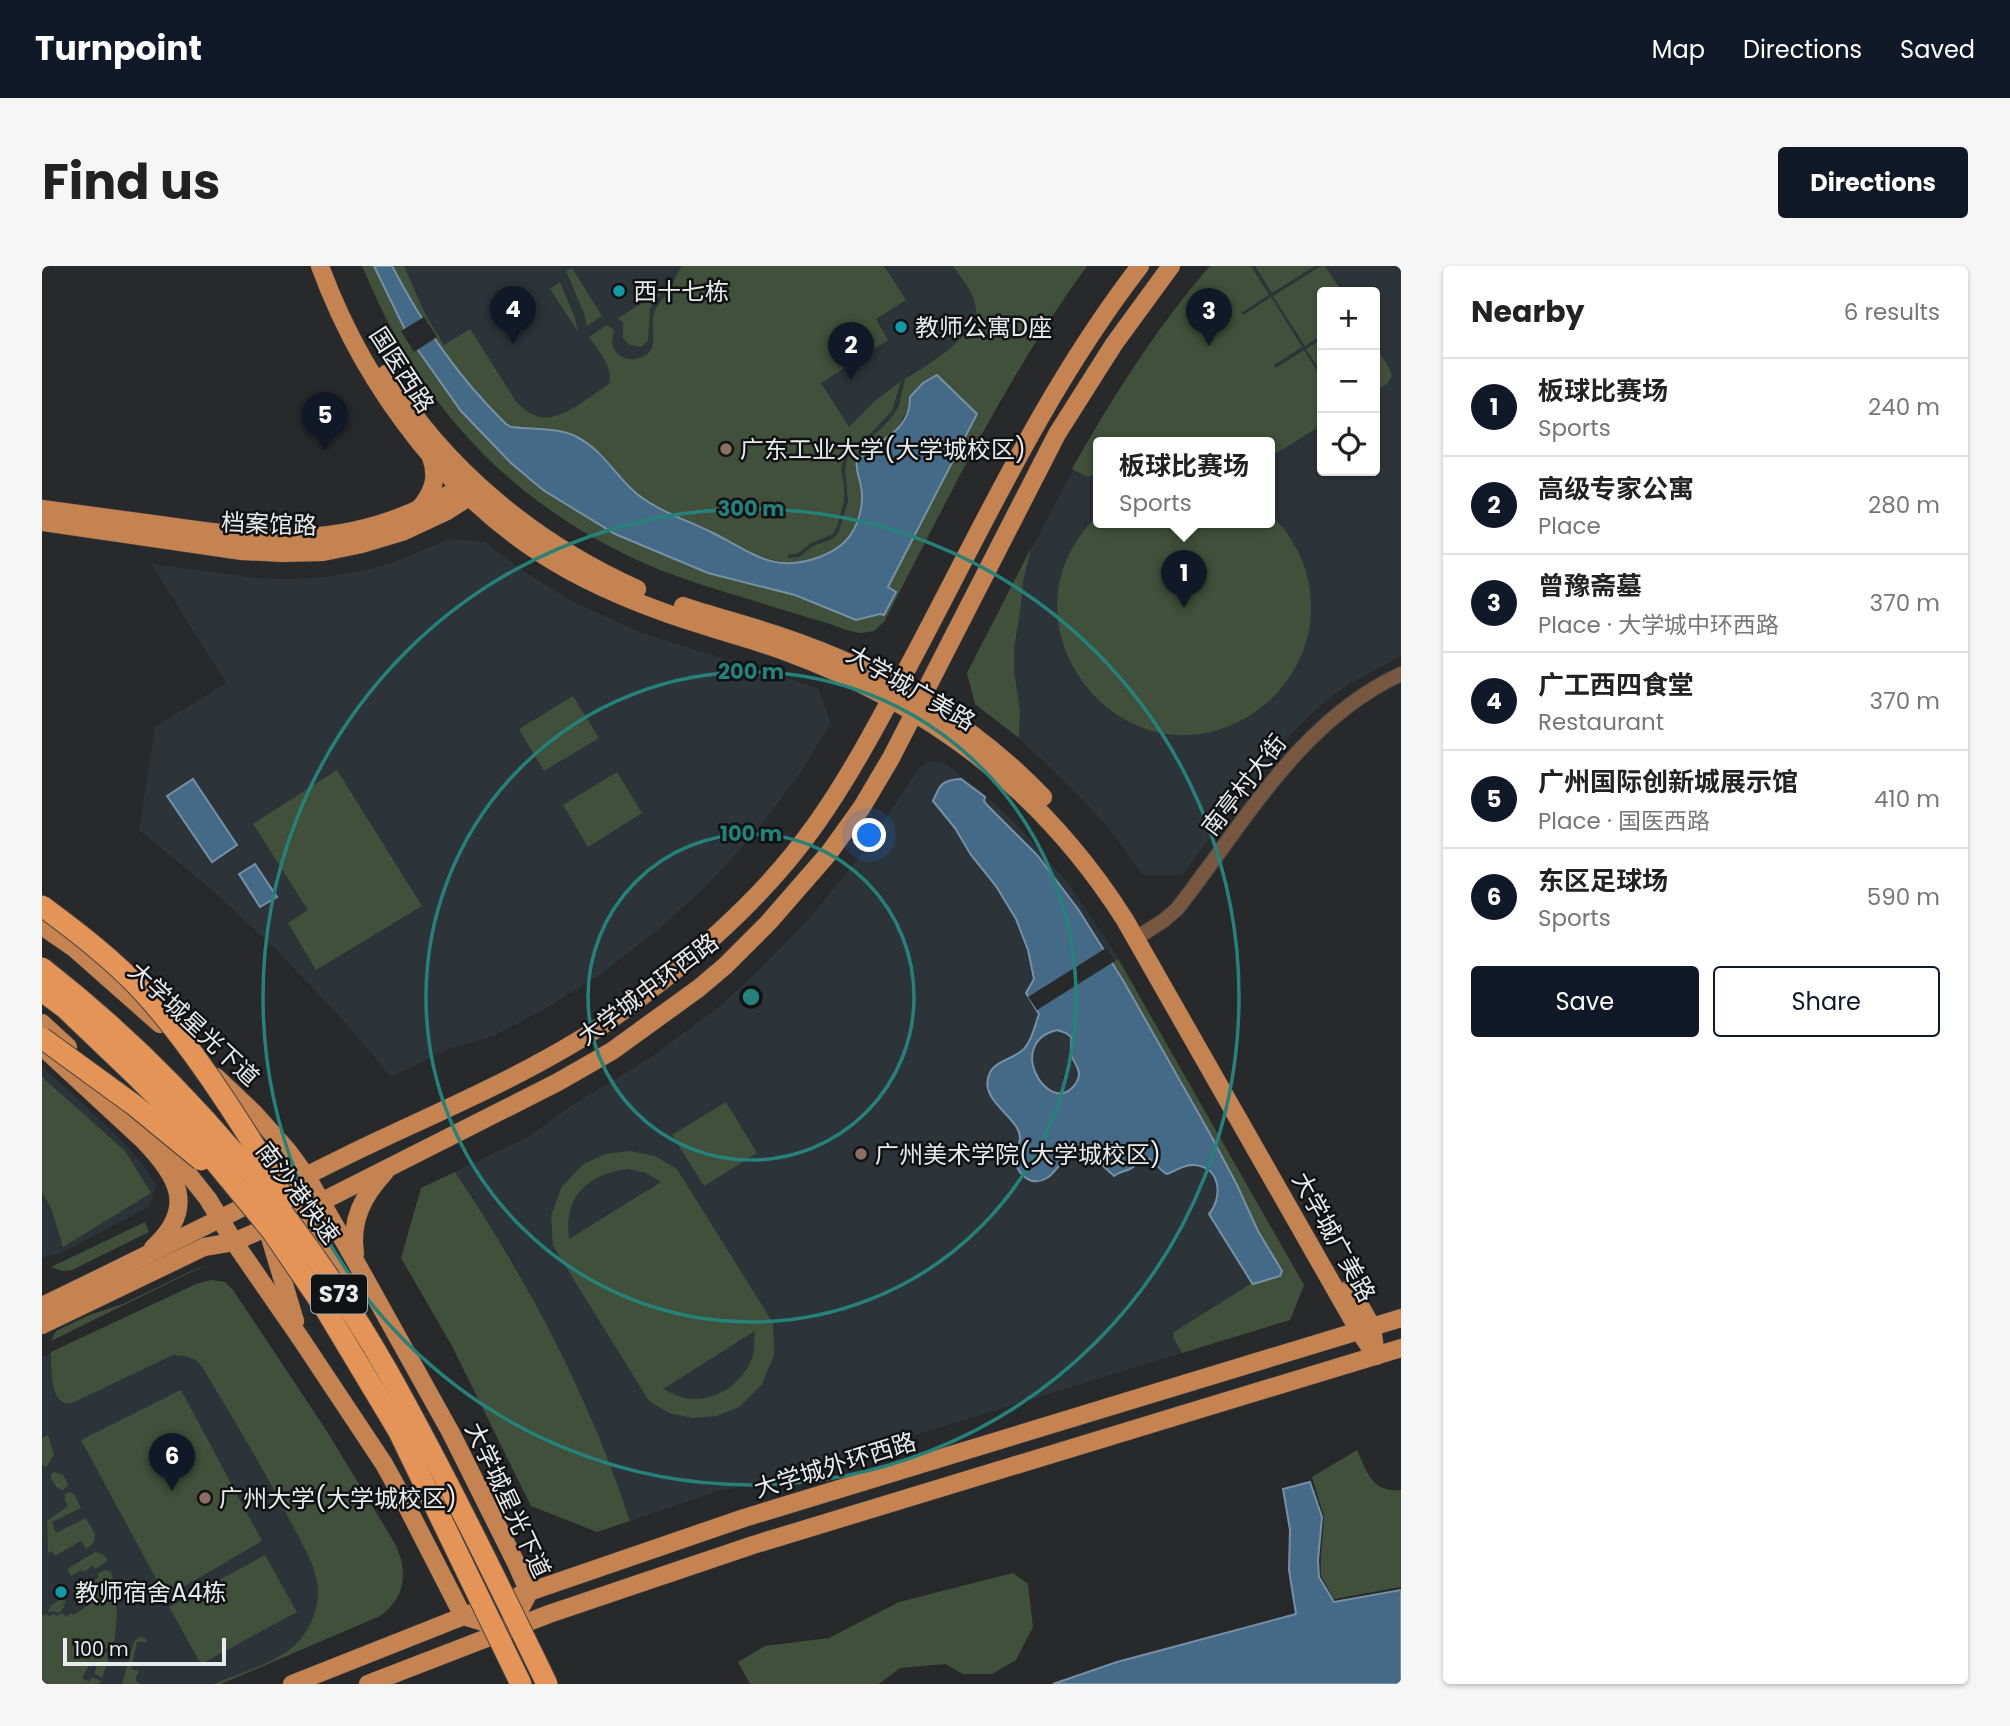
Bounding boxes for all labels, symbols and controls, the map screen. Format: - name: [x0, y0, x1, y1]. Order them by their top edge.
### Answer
- text: Turnpoint: [35, 25, 202, 72]
- text: Map: [1652, 33, 1705, 66]
- text: Directions: [1743, 33, 1862, 66]
- text: Saved: [1900, 33, 1975, 66]
- button: Directions: [1778, 147, 1968, 218]
- text: Find us: [42, 148, 220, 216]
- place label: 西十七栋: [633, 275, 729, 308]
- marker: 西十七栋: [611, 283, 627, 299]
- pin: 4: [490, 286, 536, 344]
- map controls: [1317, 287, 1380, 476]
- button: +: [1317, 287, 1380, 350]
- pin: 3: [1186, 288, 1232, 346]
- text: Nearby: [1471, 290, 1585, 333]
- text: 6 results: [1844, 296, 1940, 328]
- place label: 教师公寓D座: [915, 311, 1052, 344]
- marker: 教师公寓D座: [893, 319, 909, 335]
- street label: 国医西路: [362, 321, 442, 419]
- pin: 2: [828, 322, 874, 380]
- button: −: [1317, 350, 1380, 413]
- text: 板球比赛场: [1538, 373, 1668, 409]
- text: 1: [1490, 391, 1498, 423]
- text: 240 m: [1868, 391, 1940, 423]
- pin: 5: [302, 392, 348, 450]
- text: Sports: [1538, 412, 1611, 444]
- button: locate: [1317, 413, 1380, 476]
- place label: 广东工业大学(大学城校区): [740, 433, 1026, 466]
- popup: [1093, 437, 1275, 528]
- marker: 广东工业大学(大学城校区): [718, 441, 734, 457]
- text: 板球比赛场: [1119, 448, 1249, 484]
- text: 高级专家公寓: [1538, 471, 1694, 507]
- text: Sports: [1119, 487, 1192, 519]
- text: 2: [1487, 489, 1501, 521]
- text: 280 m: [1868, 489, 1940, 521]
- text: 300 m: [718, 494, 784, 523]
- street label: 档案馆路: [220, 506, 318, 542]
- text: Place: [1538, 510, 1601, 542]
- pin: 1: [1161, 550, 1207, 608]
- text: 曾豫斋墓: [1538, 568, 1642, 604]
- text: 3: [1487, 587, 1501, 619]
- text: 370 m: [1870, 587, 1940, 619]
- text: Place · 大学城中环西路: [1538, 609, 1779, 641]
- street label: 大学城广美路: [840, 638, 982, 738]
- text: 200 m: [718, 657, 784, 686]
- text: 广工西四食堂: [1538, 667, 1694, 703]
- text: 4: [1486, 685, 1502, 717]
- text: 370 m: [1870, 685, 1940, 717]
- text: Restaurant: [1538, 706, 1664, 738]
- street label: 南亭村大街: [1194, 728, 1294, 842]
- text: 广州国际创新城展示馆: [1538, 764, 1798, 800]
- text: 5: [1487, 783, 1501, 815]
- text: 410 m: [1874, 783, 1940, 815]
- text: Place · 国医西路: [1538, 805, 1710, 837]
- your location: [852, 818, 886, 852]
- text: 100 m: [720, 819, 782, 848]
- text: 东区足球场: [1538, 863, 1668, 899]
- text: 6: [1487, 881, 1501, 913]
- text: 590 m: [1867, 881, 1940, 913]
- text: Sports: [1538, 902, 1611, 934]
- street label: 大学城中环西路: [571, 925, 725, 1053]
- street label: 大学城星光下道: [121, 955, 267, 1093]
- button: Save: [1471, 966, 1699, 1037]
- button: Share: [1713, 966, 1940, 1037]
- centre of rings: [739, 985, 763, 1009]
- street label: 南沙港快速: [249, 1135, 347, 1251]
- place label: 广州美术学院(大学城校区): [875, 1138, 1161, 1171]
- marker: 广州美术学院(大学城校区): [853, 1146, 869, 1162]
- street label: 大学城广美路: [1285, 1166, 1383, 1308]
- road number: S73: [311, 1275, 367, 1314]
- street label: 大学城星光下道: [458, 1417, 558, 1583]
- street label: 大学城外环西路: [750, 1425, 920, 1505]
- pin: 6: [149, 1433, 195, 1491]
- place label: 广州大学(大学城校区): [219, 1482, 457, 1515]
- marker: 广州大学(大学城校区): [197, 1490, 213, 1506]
- place label: 教师宿舍A4栋: [75, 1576, 226, 1609]
- marker: 教师宿舍A4栋: [53, 1584, 69, 1600]
- scale bar: [63, 1635, 226, 1667]
- text: 100 m: [74, 1636, 129, 1663]

